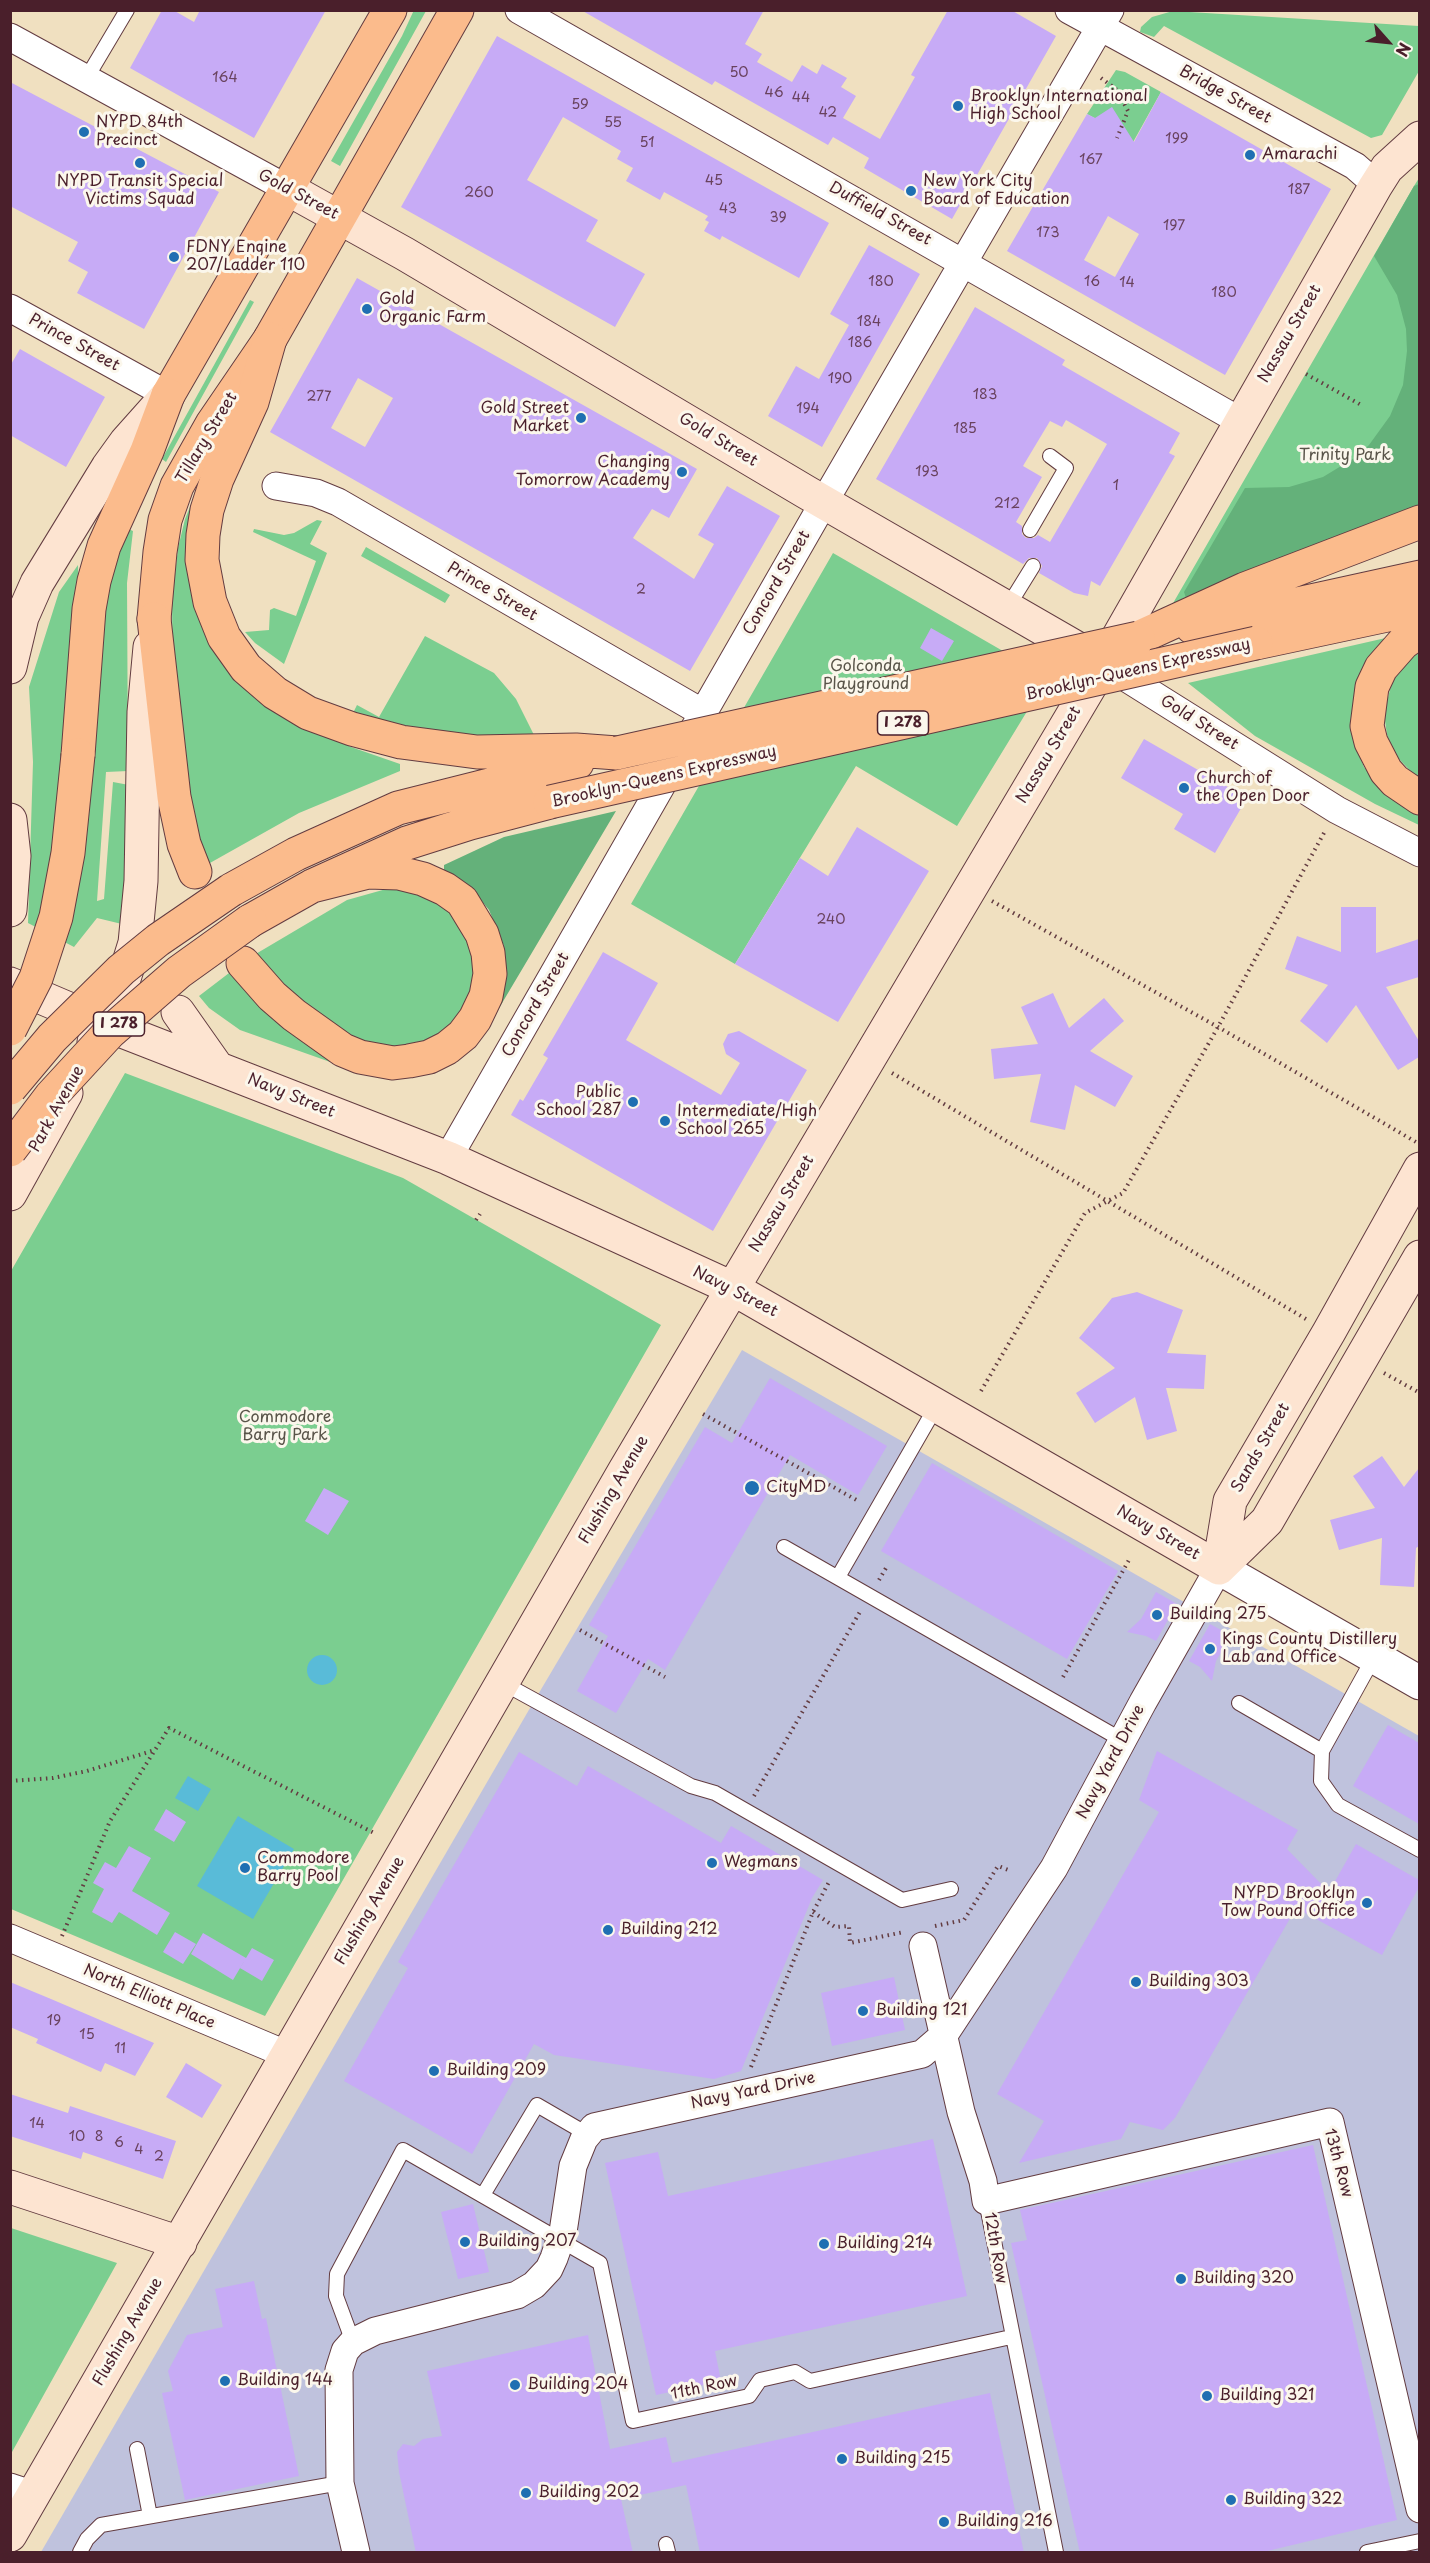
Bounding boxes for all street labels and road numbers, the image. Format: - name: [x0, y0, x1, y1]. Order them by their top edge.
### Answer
- street label: Bridge Street: [1176, 62, 1274, 128]
- street label: Gold Street: [254, 166, 342, 224]
- street label: Duffield Street: [826, 178, 934, 250]
- street label: Nassau Street: [1254, 282, 1326, 386]
- street label: Prince Street: [25, 310, 123, 376]
- street label: Tillary Street: [172, 389, 242, 487]
- street label: Gold Street: [675, 409, 761, 471]
- street label: Concord Street: [739, 527, 815, 639]
- street label: Prince Street: [444, 559, 540, 625]
- street label: Brooklyn-Queens Expressway: [1024, 635, 1252, 705]
- street label: Gold Street: [1156, 691, 1242, 755]
- street label: Nassau Street: [1013, 703, 1085, 807]
- road number: I 278: [878, 711, 928, 735]
- street label: Brooklyn-Queens Expressway: [550, 742, 778, 812]
- street label: Concord Street: [498, 949, 574, 1061]
- road number: I 278: [94, 1012, 144, 1036]
- street label: Park Avenue: [25, 1062, 89, 1156]
- street label: Navy Street: [245, 1070, 337, 1122]
- street label: Nassau Street: [746, 1152, 818, 1256]
- street label: Navy Street: [689, 1262, 781, 1322]
- street label: Sands Street: [1228, 1400, 1294, 1496]
- street label: Flushing Avenue: [575, 1432, 653, 1548]
- street label: Navy Street: [1113, 1502, 1203, 1564]
- street label: Navy Yard Drive: [1073, 1702, 1149, 1822]
- street label: Flushing Avenue: [331, 1853, 409, 1969]
- street label: North Elliott Place: [80, 1961, 218, 2033]
- street label: Navy Yard Drive: [689, 2068, 817, 2114]
- street label: 13th Row: [1320, 2126, 1356, 2200]
- street label: 12th Row: [979, 2211, 1011, 2285]
- street label: Flushing Avenue: [89, 2274, 167, 2390]
- street label: 11th Row: [669, 2372, 739, 2404]

